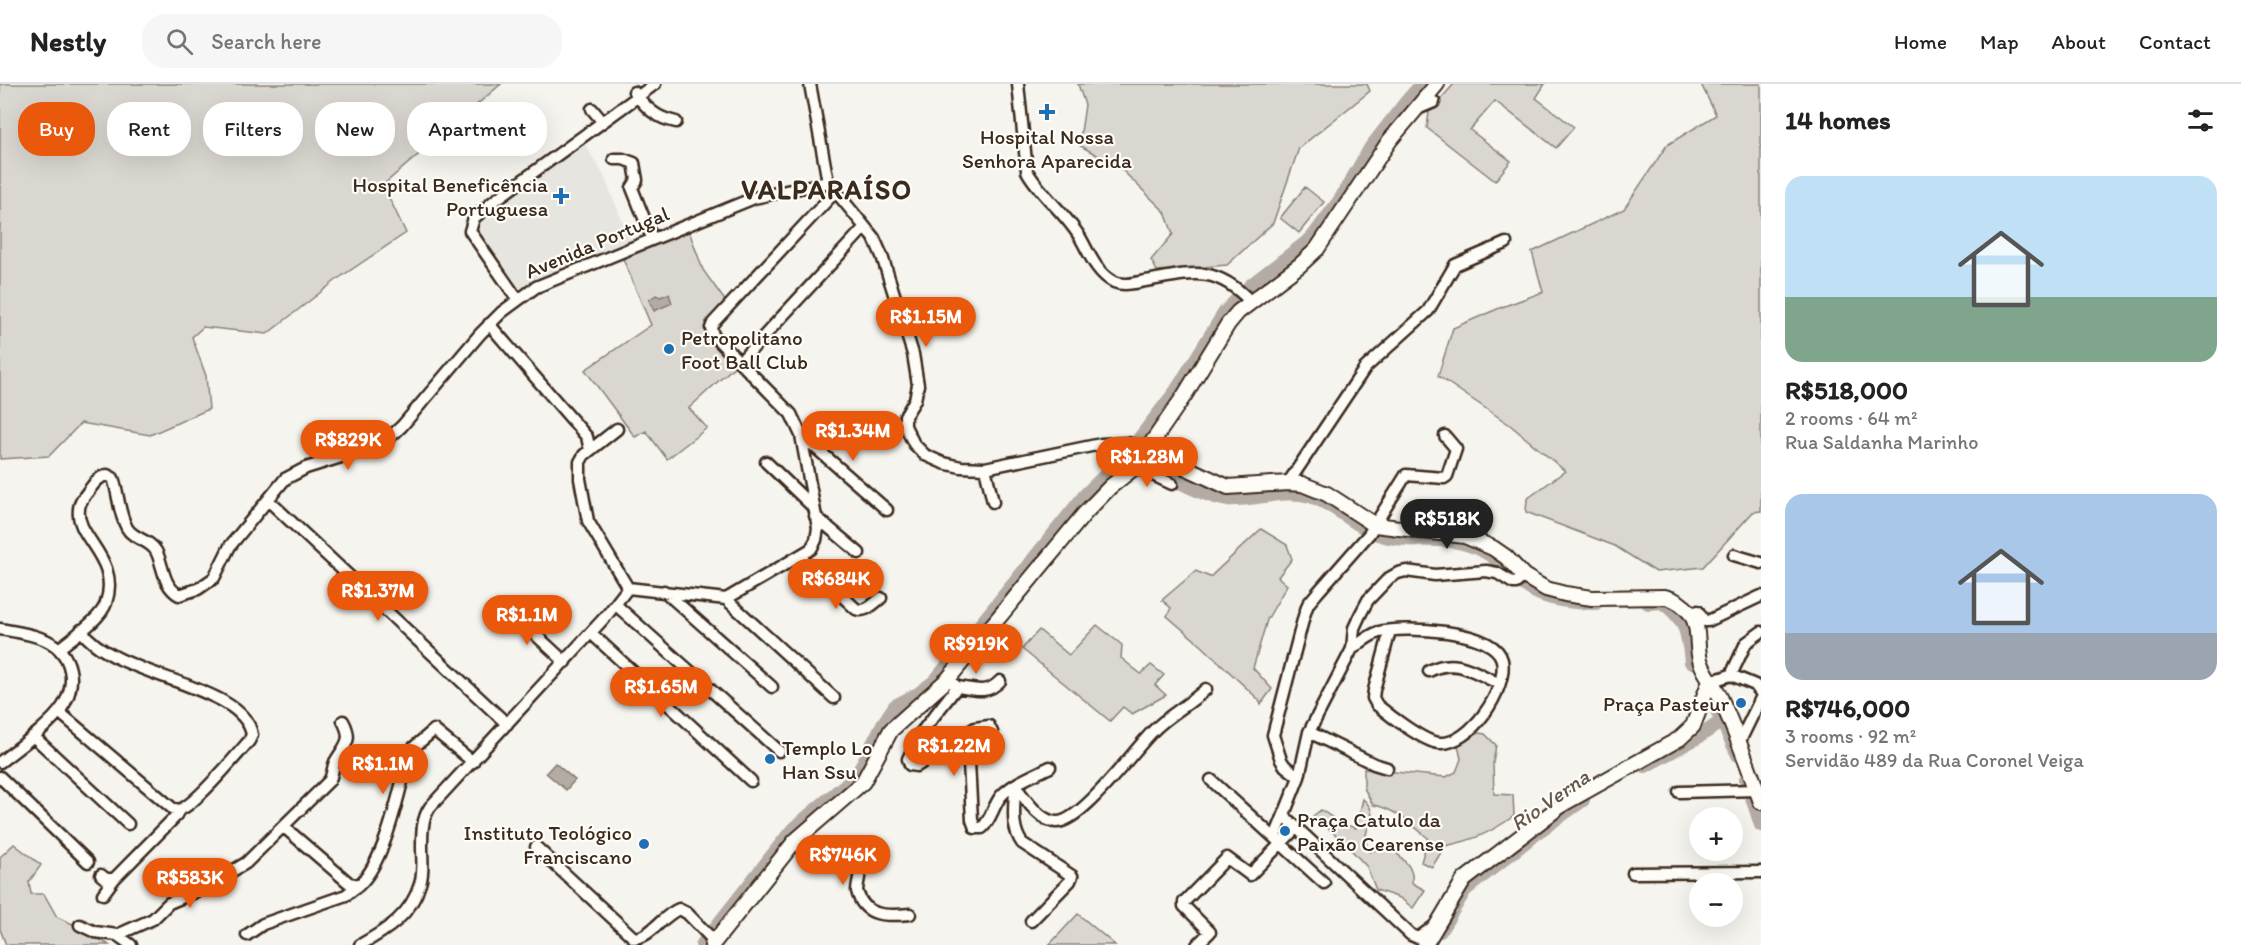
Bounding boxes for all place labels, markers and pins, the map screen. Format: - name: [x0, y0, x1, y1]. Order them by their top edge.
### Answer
- marker: Hospital Nossa Senhora Aparecida: [1038, 103, 1056, 121]
- place label: Hospital Nossa Senhora Aparecida: [962, 124, 1132, 173]
- place label: Hospital Beneficência Portuguesa: [353, 172, 548, 221]
- marker: Hospital Beneficência Portuguesa: [552, 187, 570, 205]
- pin: R$1.15M: [871, 297, 981, 348]
- place label: Petropolitano Foot Ball Club: [681, 325, 808, 374]
- marker: Petropolitano Foot Ball Club: [662, 342, 676, 356]
- pin: R$1.34M: [798, 411, 908, 462]
- pin: R$829K: [299, 420, 397, 471]
- pin: R$1.28M: [1092, 437, 1202, 488]
- pin: R$518K: [1398, 499, 1496, 550]
- pin: R$684K: [787, 559, 885, 610]
- pin: R$1.37M: [323, 571, 433, 622]
- pin: R$1.1M: [478, 595, 576, 646]
- pin: R$919K: [927, 624, 1025, 675]
- pin: R$1.65M: [606, 667, 716, 718]
- place label: Praça Pasteur: [1603, 691, 1730, 716]
- marker: Praça Pasteur: [1734, 696, 1748, 710]
- pin: R$1.22M: [899, 726, 1009, 777]
- place label: Templo Lo Han Ssu: [782, 735, 872, 784]
- pin: R$1.1M: [334, 744, 432, 795]
- marker: Templo Lo Han Ssu: [763, 752, 777, 766]
- place label: Praça Catulo da Paixão Cearense: [1297, 807, 1444, 856]
- place label: Instituto Teológico Franciscano: [464, 820, 632, 869]
- marker: Praça Catulo da Paixão Cearense: [1278, 824, 1292, 838]
- pin: R$746K: [794, 835, 892, 886]
- marker: Instituto Teológico Franciscano: [637, 837, 651, 851]
- pin: R$583K: [141, 858, 239, 909]

